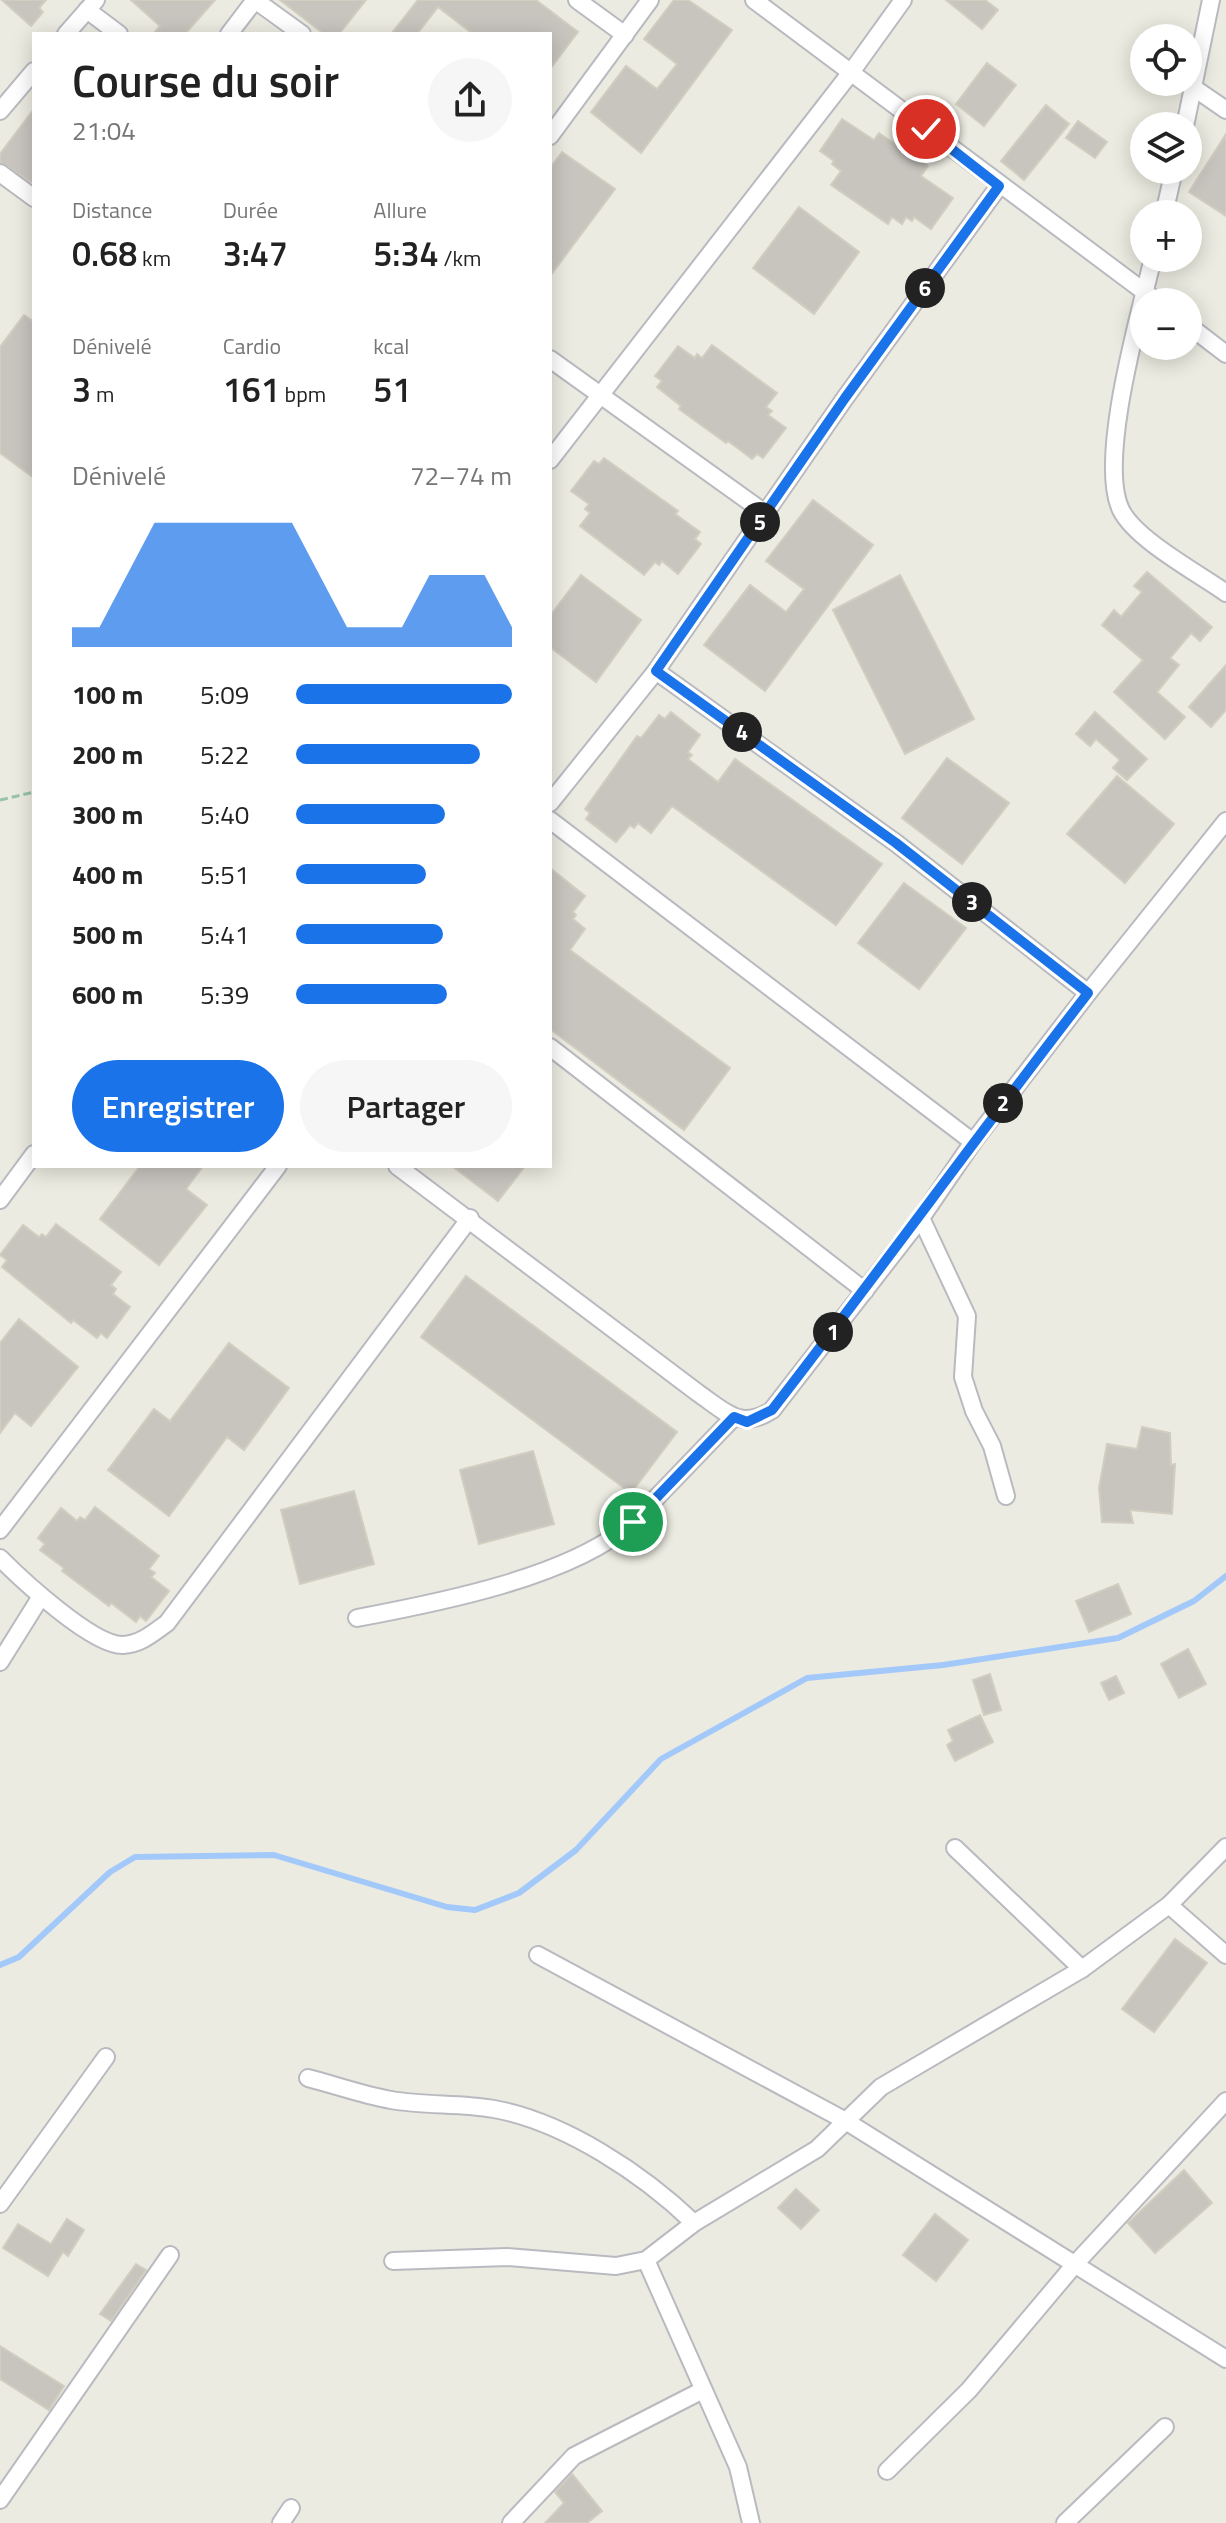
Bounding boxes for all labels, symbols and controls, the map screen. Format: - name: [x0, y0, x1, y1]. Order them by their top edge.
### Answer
- map controls: [1130, 24, 1202, 360]
- button: locate: [1130, 24, 1202, 96]
- text: Course du soir: [72, 47, 339, 114]
- button: share: [428, 58, 512, 142]
- pin: [892, 95, 960, 163]
- icon: check: [904, 107, 948, 151]
- text: 21:04: [72, 111, 136, 150]
- button: layers: [1130, 112, 1202, 184]
- text: Distance: [72, 193, 152, 227]
- text: Durée: [223, 193, 278, 227]
- text: Allure: [373, 193, 427, 227]
- button: +: [1130, 200, 1202, 272]
- text: 0.68: [72, 227, 137, 279]
- text: 3:47: [223, 227, 288, 279]
- text: 5:34: [373, 227, 439, 279]
- text: km: [137, 241, 171, 275]
- text: /km: [439, 241, 481, 275]
- pin: 6: [905, 268, 945, 308]
- text: 6: [919, 271, 931, 305]
- button: −: [1130, 288, 1202, 360]
- text: Dénivelé: [72, 329, 152, 363]
- text: Cardio: [223, 329, 281, 363]
- text: kcal: [373, 329, 409, 363]
- text: 3: [72, 363, 91, 415]
- text: 161: [223, 363, 280, 415]
- text: 51: [373, 363, 411, 415]
- text: m: [91, 377, 114, 411]
- text: bpm: [280, 377, 326, 411]
- text: Dénivelé: [72, 456, 166, 495]
- text: 72–74 m: [410, 456, 512, 495]
- pin: 5: [740, 502, 780, 542]
- text: 5: [754, 505, 766, 539]
- text: 100 m: [72, 675, 143, 714]
- text: 5:09: [200, 675, 249, 714]
- pin: 4: [722, 712, 762, 752]
- text: 4: [736, 715, 748, 749]
- text: 200 m: [72, 735, 143, 774]
- text: 5:22: [200, 735, 249, 774]
- text: 300 m: [72, 795, 143, 834]
- text: 5:40: [200, 795, 249, 834]
- text: 400 m: [72, 855, 143, 894]
- text: 5:51: [200, 855, 249, 894]
- pin: 3: [952, 882, 992, 922]
- text: 3: [966, 885, 978, 919]
- text: 500 m: [72, 915, 143, 954]
- text: 5:41: [200, 915, 249, 954]
- text: 600 m: [72, 975, 143, 1014]
- text: 5:39: [200, 975, 249, 1014]
- button: Enregistrer: [72, 1060, 284, 1152]
- button: Partager: [300, 1060, 512, 1152]
- pin: 2: [983, 1083, 1023, 1123]
- text: 2: [997, 1086, 1009, 1120]
- pin: 1: [813, 1312, 853, 1352]
- text: 1: [827, 1315, 839, 1349]
- pin: [599, 1488, 667, 1556]
- icon: arrive: [611, 1500, 655, 1544]

